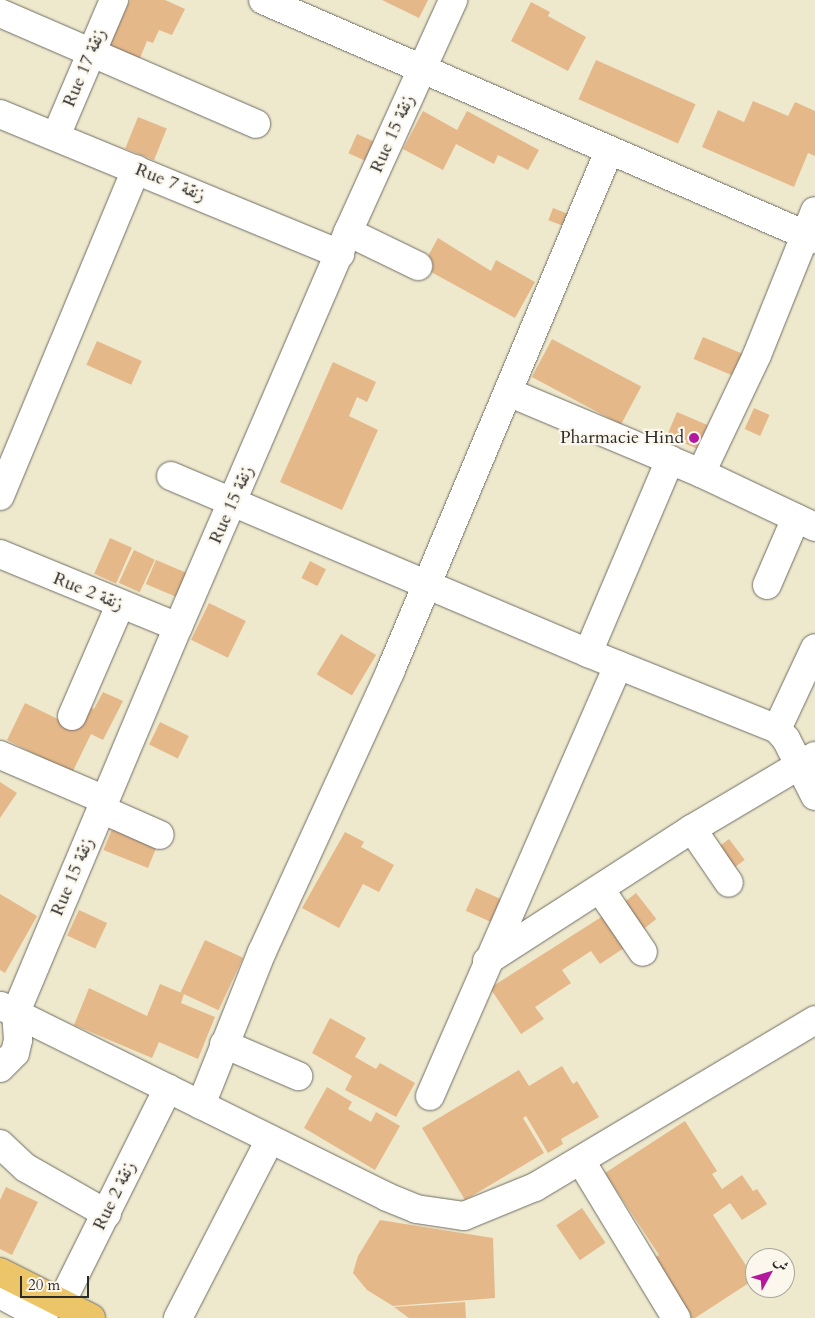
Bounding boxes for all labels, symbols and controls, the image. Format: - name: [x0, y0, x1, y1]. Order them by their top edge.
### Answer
- street label: Rue 17 زنقة: [59, 26, 111, 110]
- street label: Rue 15 زنقة: [366, 92, 420, 176]
- street label: Rue 7 زنقة: [132, 159, 208, 207]
- place label: Pharmacie Hind: [560, 427, 684, 449]
- marker: Pharmacie Hind: [688, 432, 700, 444]
- street label: Rue 15 زنقة: [205, 463, 259, 547]
- street label: Rue 2 زنقة: [50, 568, 126, 616]
- street label: Rue 15 زنقة: [47, 835, 99, 919]
- street label: Rue 2 زنقة: [89, 1158, 141, 1234]
- north arrow: [745, 1248, 795, 1298]
- text: ش: [770, 1252, 793, 1275]
- scale bar: [22, 1266, 91, 1298]
- text: 20 m: [28, 1275, 60, 1295]

